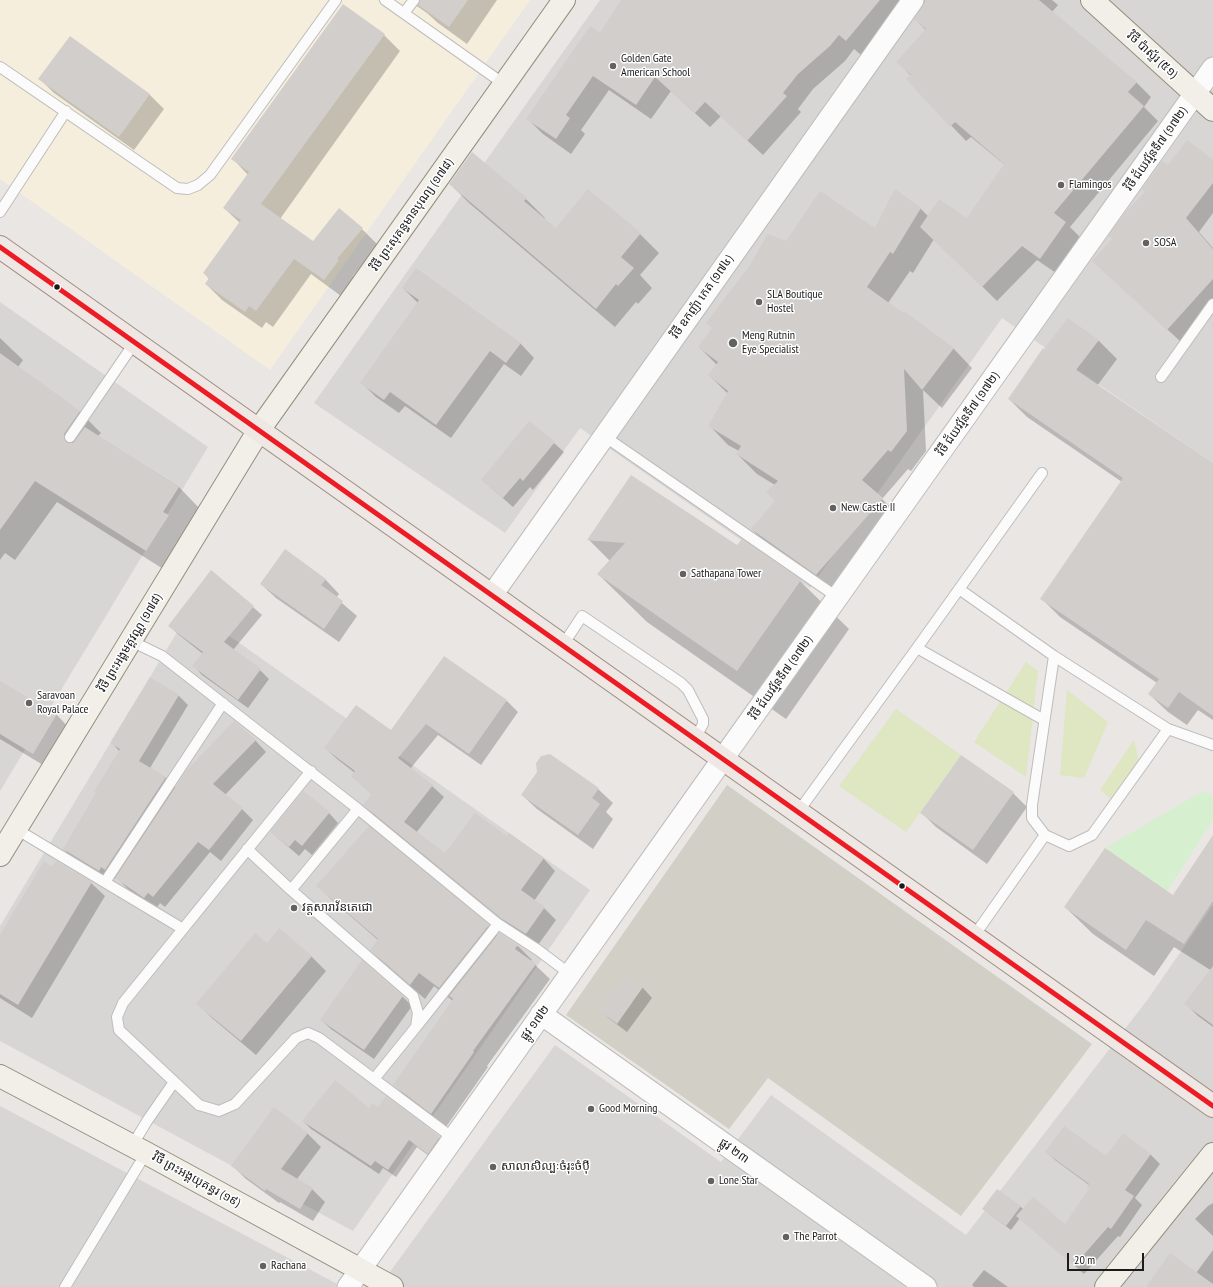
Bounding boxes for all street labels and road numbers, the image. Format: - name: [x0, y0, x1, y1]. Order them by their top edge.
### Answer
- street label: វិថី ប៉ាស្ទ័រ (៥១): [1124, 29, 1180, 81]
- street label: វិថី ជ័យវរ្ម័នទី៧ (១៧២): [1122, 104, 1190, 194]
- street label: វិថី ព្រះសុគន្ធមានបុណ្យ (១៧៨): [368, 156, 456, 274]
- street label: វិថី ឧកញ៉ា កេត (១៧៤): [668, 253, 736, 341]
- street label: វិថី ជ័យវរ្ម័នទី៧ (១៧២): [934, 369, 1002, 459]
- street label: វិថី ព្រះអង្គមគ្គវណ្ណ (១៧៨): [95, 591, 165, 695]
- street label: វិថី ជ័យវរ្ម័នទី៧ (១៧២): [747, 633, 815, 723]
- street label: ផ្លូវ ១៧២: [517, 1003, 553, 1043]
- street label: ផ្លូវ ២៣: [716, 1136, 752, 1166]
- street label: វិថី ព្រះអង្គយុគន្ធរ (១៩): [149, 1150, 243, 1210]

